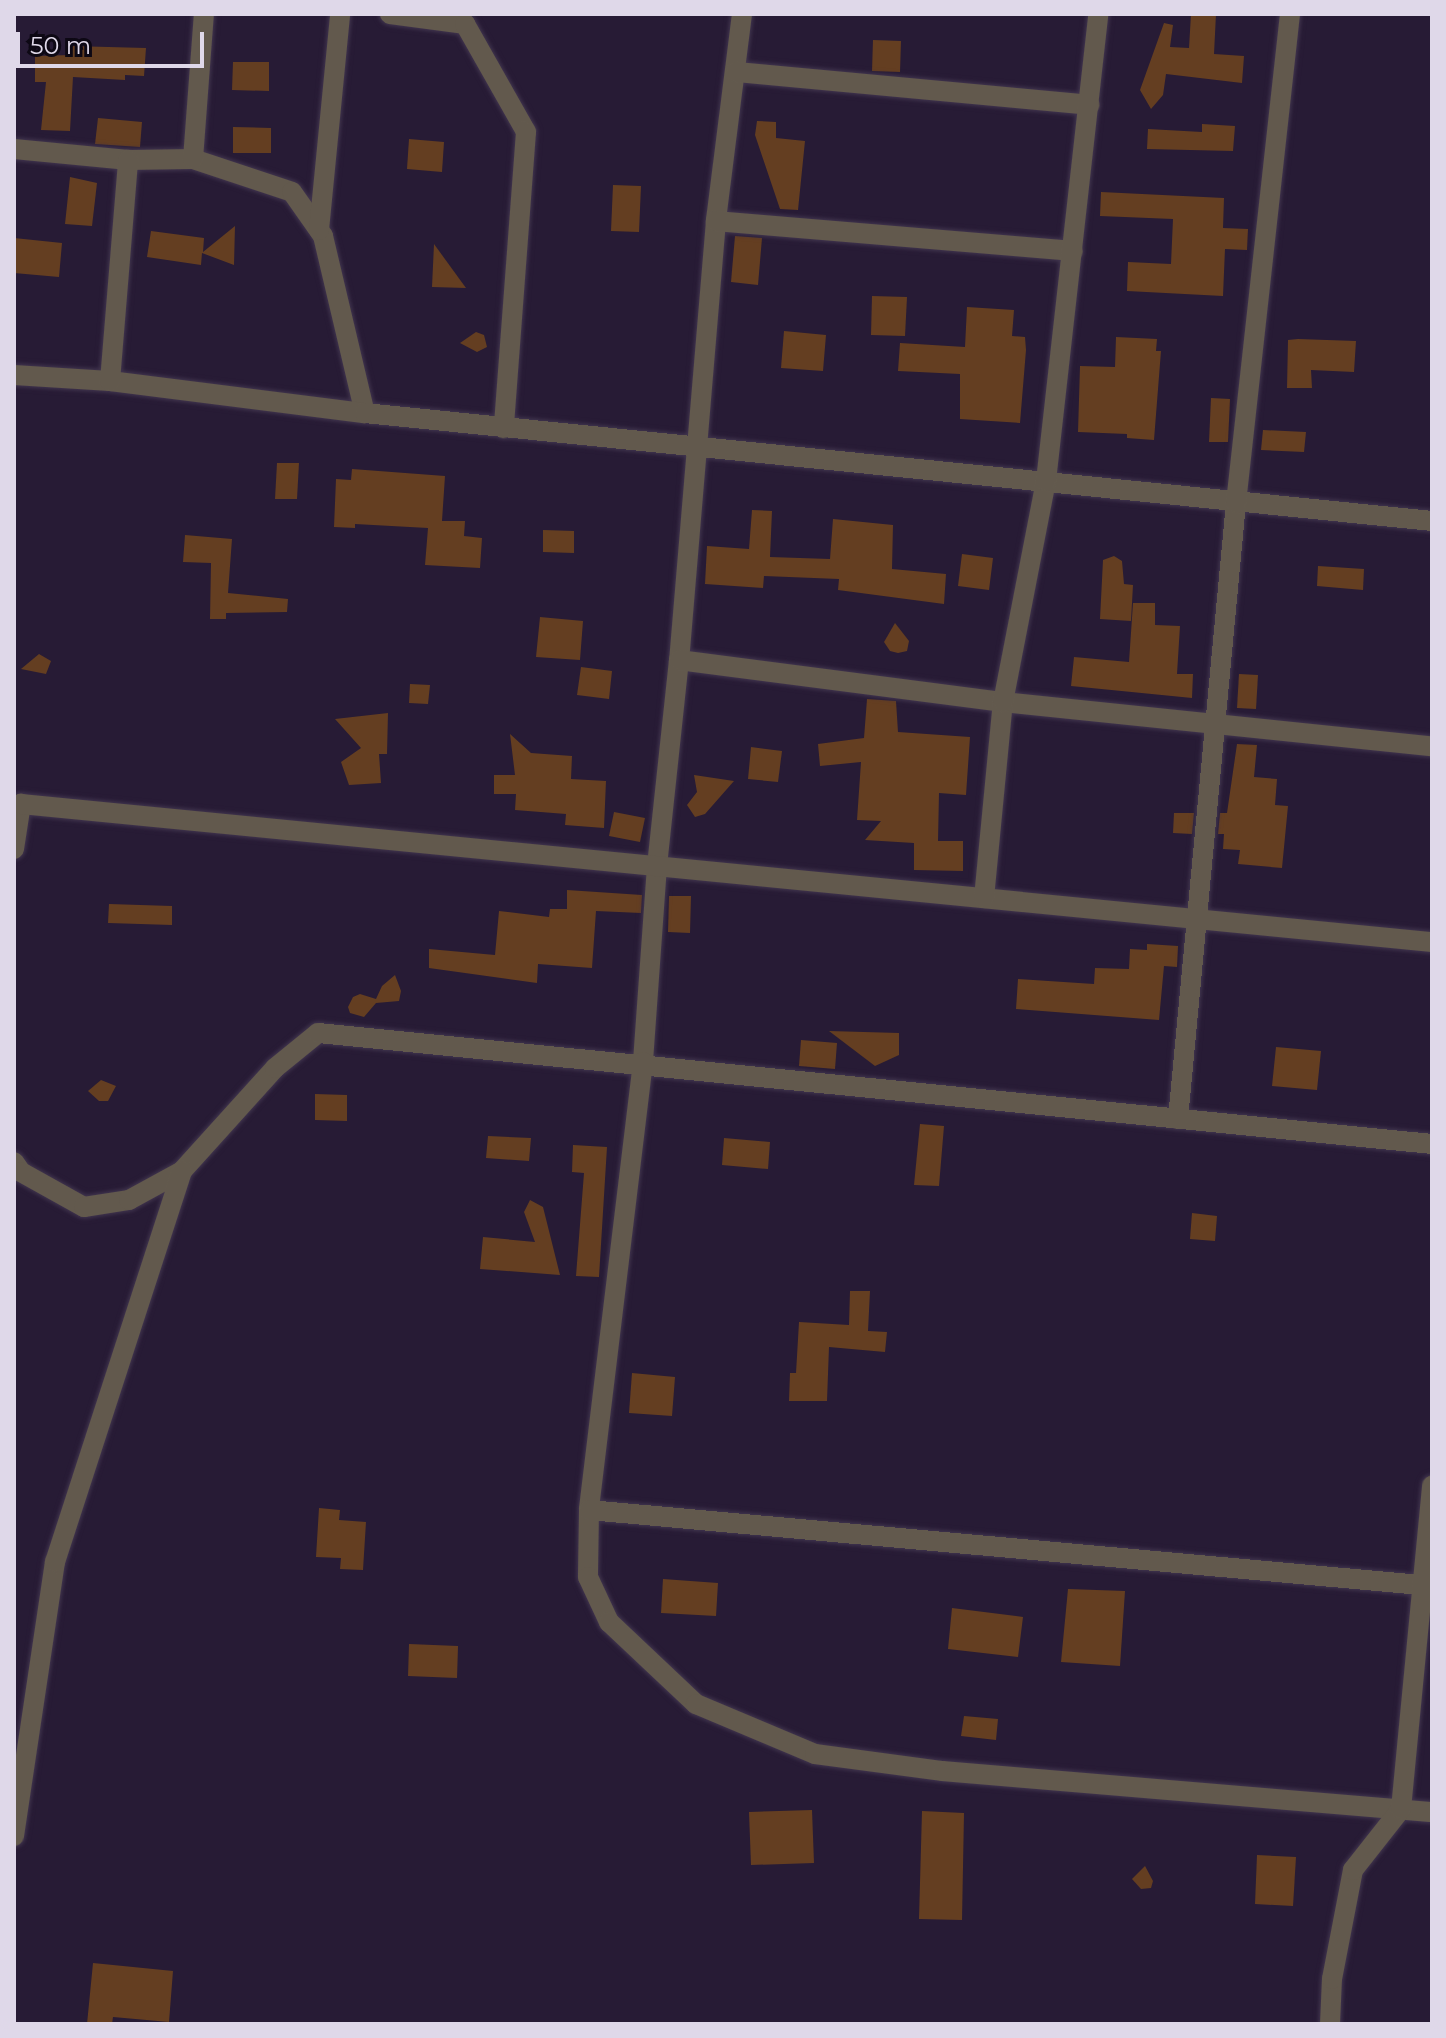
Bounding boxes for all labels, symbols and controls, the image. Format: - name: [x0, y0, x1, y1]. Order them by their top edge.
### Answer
- scale bar: [20, 16, 208, 66]
- text: 50 m: [30, 31, 91, 60]

